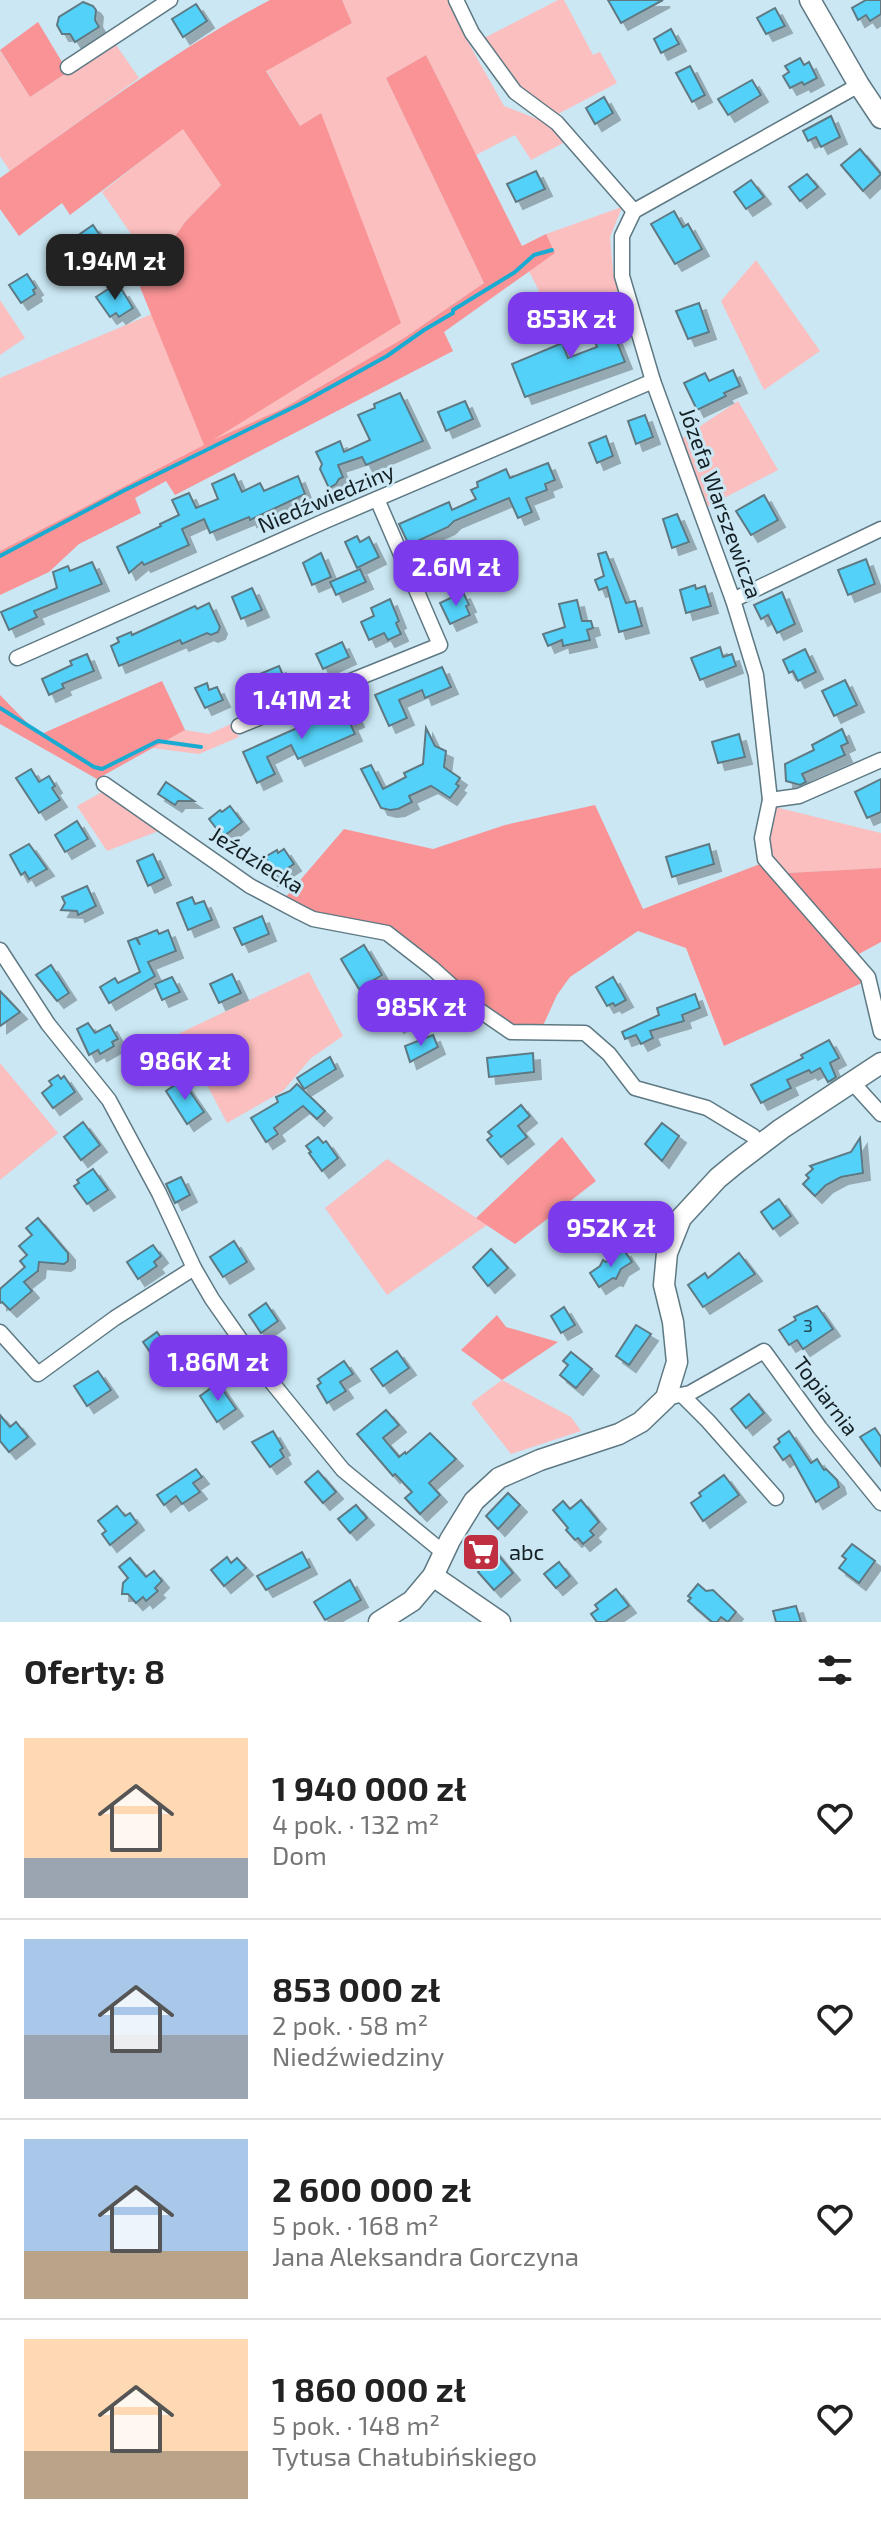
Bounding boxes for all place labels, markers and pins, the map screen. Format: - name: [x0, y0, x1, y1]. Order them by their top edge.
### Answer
- pin: 1.94M zł: [32, 234, 198, 302]
- pin: 853K zł: [497, 292, 645, 360]
- pin: 2.6M zł: [382, 540, 530, 608]
- pin: 1.41M zł: [219, 673, 385, 741]
- pin: 985K zł: [347, 980, 495, 1048]
- pin: 986K zł: [111, 1034, 259, 1102]
- pin: 952K zł: [537, 1201, 685, 1269]
- pin: 1.86M zł: [135, 1335, 301, 1403]
- supermarket icon: abc: [460, 1531, 502, 1573]
- place label: abc: [509, 1538, 544, 1564]

